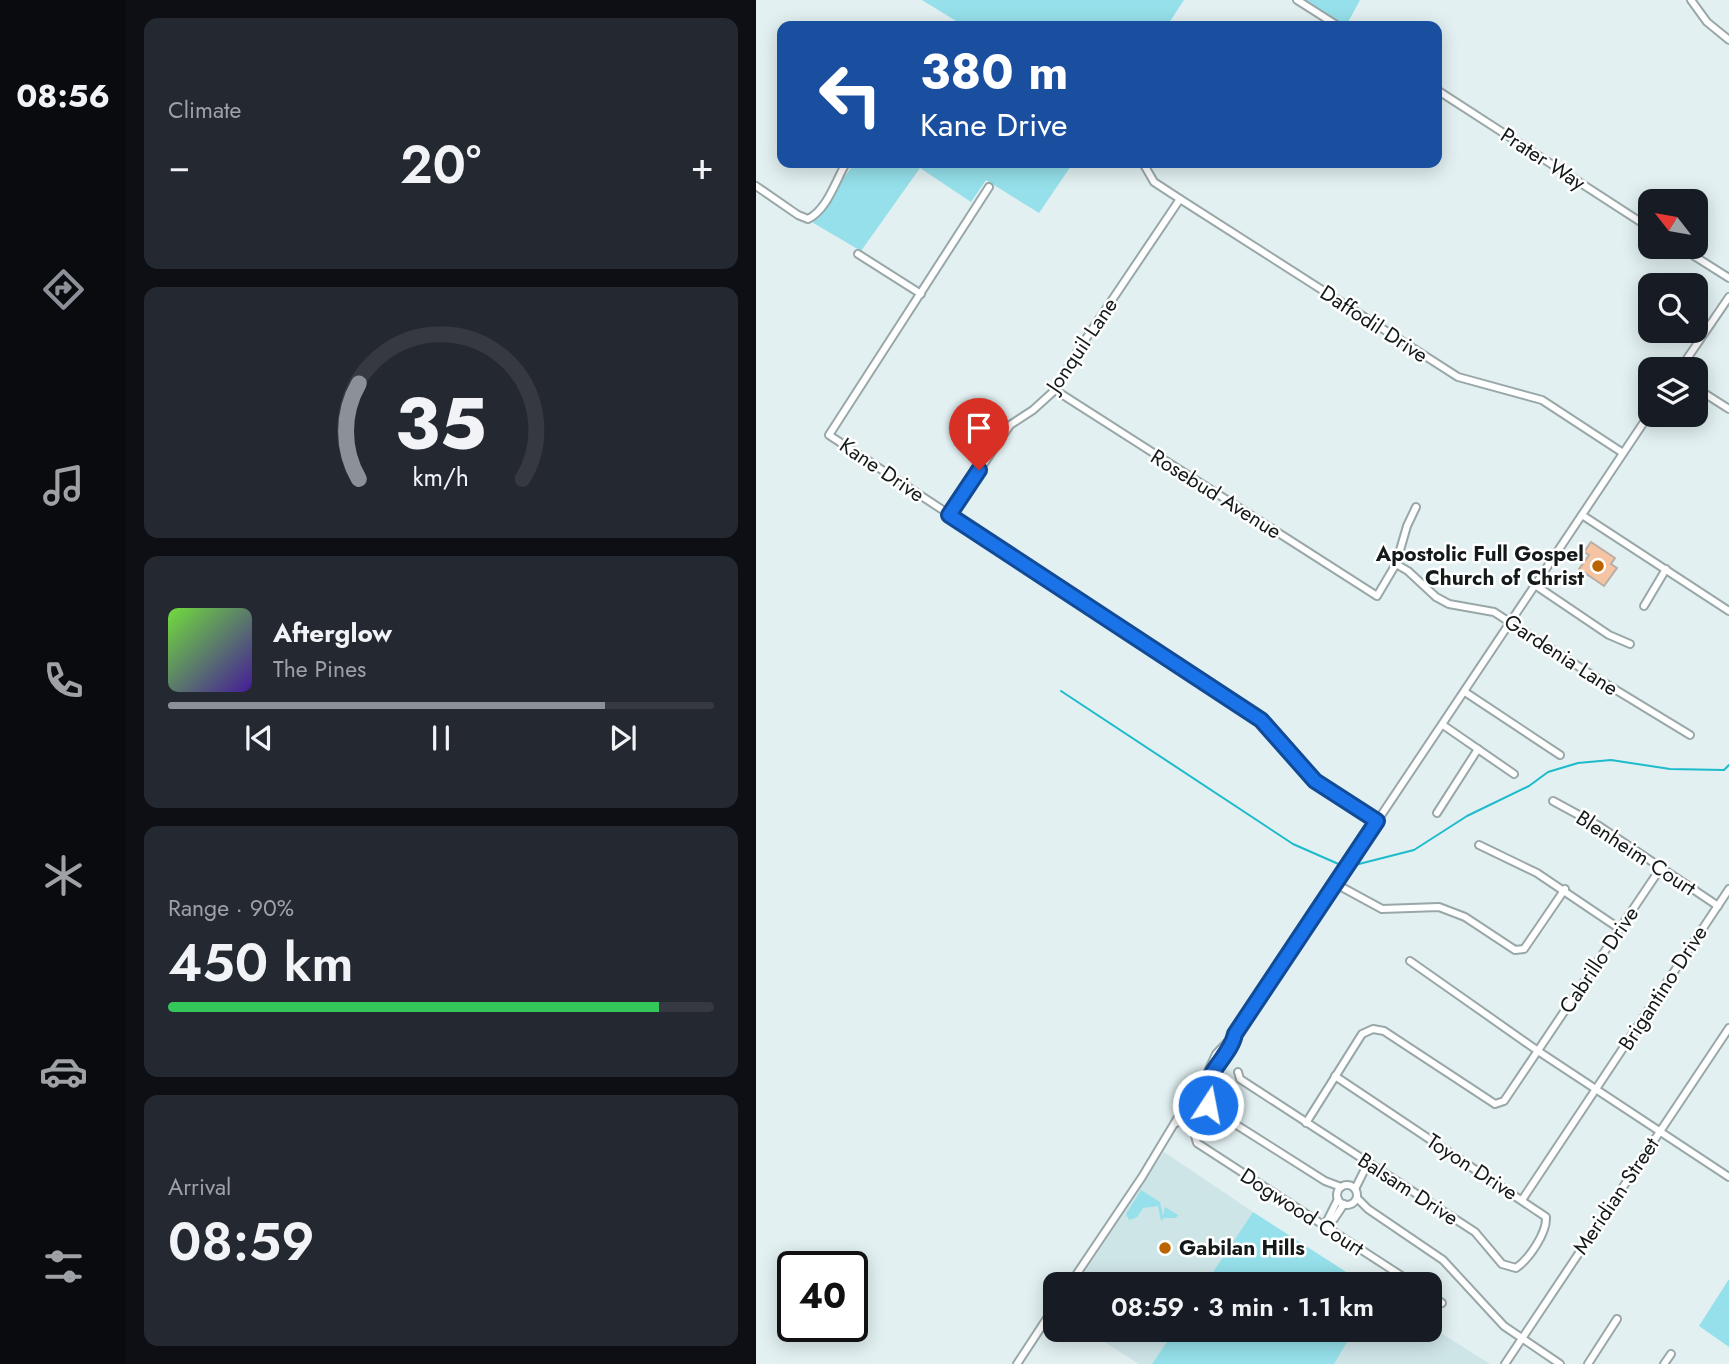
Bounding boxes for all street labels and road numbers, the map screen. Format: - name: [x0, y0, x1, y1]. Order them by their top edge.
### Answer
- street label: Prater Way: [1495, 120, 1592, 198]
- street label: Daffodil Drive: [1314, 278, 1434, 370]
- street label: Jonquil Lane: [1038, 291, 1125, 401]
- street label: Kane Drive: [833, 431, 931, 510]
- street label: Rosebud Avenue: [1145, 442, 1287, 546]
- street label: Gardenia Lane: [1498, 607, 1624, 703]
- street label: Blenheim Court: [1570, 803, 1702, 903]
- street label: Cabrillo Drive: [1552, 900, 1646, 1019]
- street label: Brigantino Drive: [1611, 920, 1715, 1056]
- street label: Toyon Drive: [1421, 1126, 1524, 1208]
- street label: Meridian Street: [1566, 1131, 1666, 1261]
- street label: Balsam Drive: [1352, 1145, 1464, 1233]
- street label: Dogwood Court: [1234, 1161, 1370, 1263]

